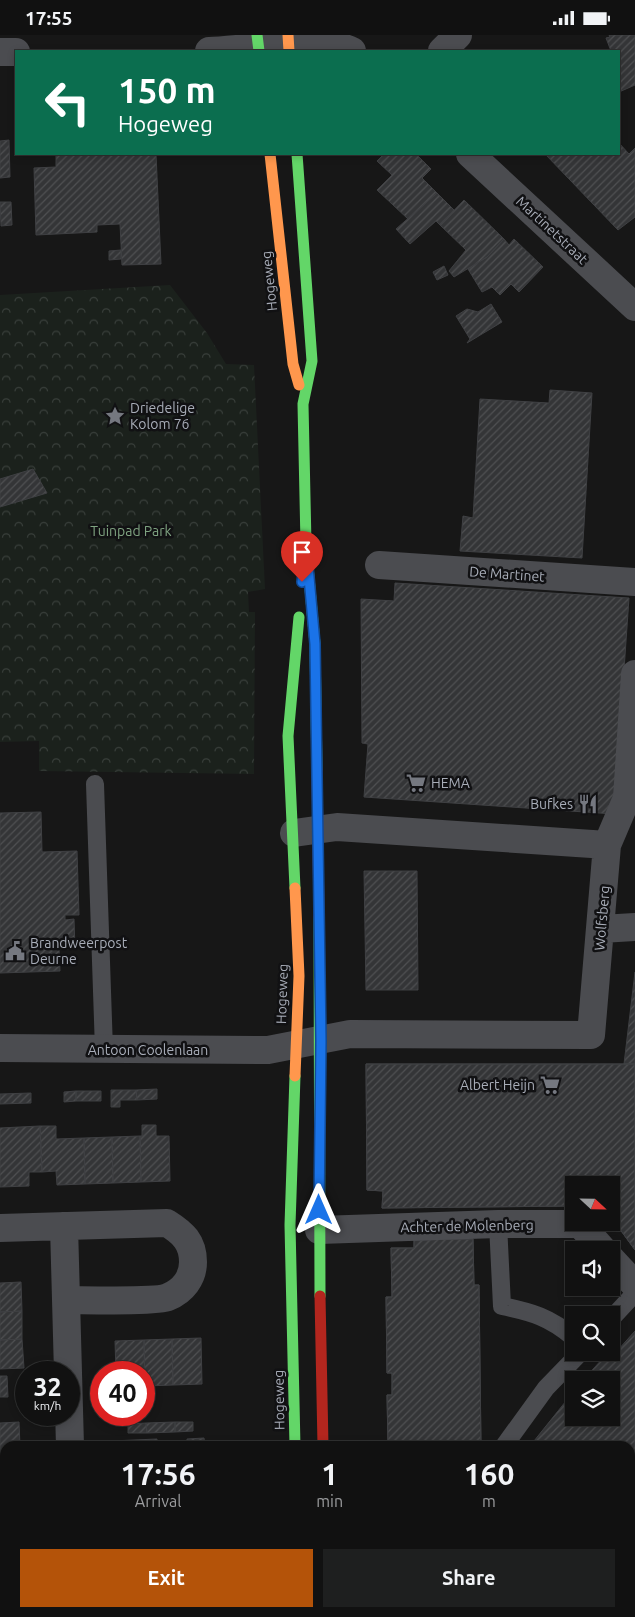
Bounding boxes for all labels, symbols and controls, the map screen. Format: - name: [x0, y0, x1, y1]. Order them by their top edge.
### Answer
- text: 17:55: [25, 7, 73, 29]
- icon: left: [35, 70, 100, 135]
- text: 150 m: [118, 70, 216, 110]
- text: Hogeweg: [118, 111, 213, 136]
- street label: Martinetstraat: [513, 193, 591, 267]
- street label: Hogeweg: [258, 250, 280, 312]
- place label: Driedelige Kolom 76: [130, 400, 195, 432]
- place icon: Driedelige Kolom 76: [104, 405, 126, 427]
- park label: Tuinpad Park: [90, 523, 172, 539]
- pin: [281, 531, 323, 582]
- icon: arrive: [288, 538, 316, 566]
- street label: De Martinet: [469, 563, 546, 585]
- supermarket icon: HEMA: [405, 772, 427, 794]
- place label: HEMA: [431, 775, 470, 791]
- restaurant icon: Bufkes: [577, 793, 599, 815]
- place label: Bufkes: [530, 796, 573, 812]
- street label: Wolfsberg: [591, 885, 613, 951]
- place label: Brandweerpost Deurne: [30, 935, 128, 967]
- public building icon: Brandweerpost Deurne: [4, 940, 26, 962]
- street label: Hogeweg: [273, 964, 291, 1024]
- street label: Antoon Coolenlaan: [88, 1042, 208, 1058]
- supermarket icon: Albert Heijn: [539, 1074, 561, 1096]
- place label: Albert Heijn: [460, 1077, 535, 1093]
- north arrow: [565, 1176, 620, 1231]
- map controls: [565, 1176, 620, 1426]
- position arrow: [292, 1183, 344, 1235]
- street label: Achter de Molenberg: [400, 1217, 534, 1235]
- button: sound: [565, 1241, 620, 1296]
- button: search: [565, 1306, 620, 1361]
- speed limit sign: 40: [90, 1361, 155, 1426]
- street label: Hogeweg: [270, 1370, 288, 1430]
- button: layers: [565, 1371, 620, 1426]
- text: 32: [33, 1373, 62, 1401]
- text: km/h: [34, 1399, 61, 1412]
- text: 17:56: [121, 1457, 196, 1491]
- text: 1: [321, 1457, 338, 1491]
- text: 160: [464, 1457, 514, 1491]
- text: Arrival: [135, 1492, 181, 1510]
- text: min: [316, 1492, 343, 1510]
- text: m: [482, 1492, 496, 1510]
- button: Exit: [20, 1549, 313, 1607]
- button: Share: [323, 1549, 615, 1607]

